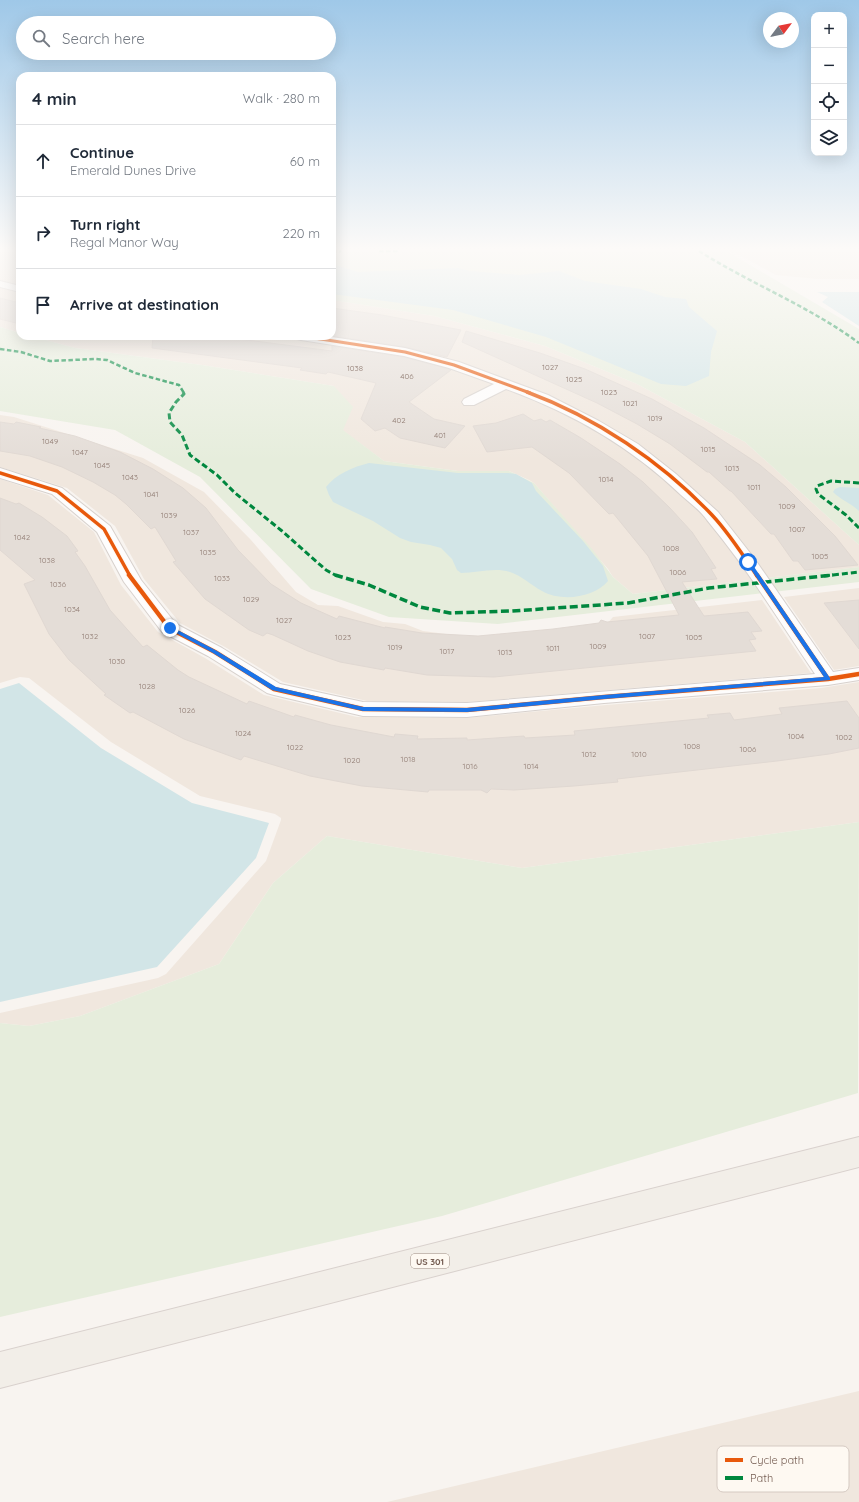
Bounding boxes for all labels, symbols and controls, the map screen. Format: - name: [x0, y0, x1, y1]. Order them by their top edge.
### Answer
- north arrow: [763, 12, 799, 48]
- map controls: [811, 12, 847, 156]
- button: +: [811, 12, 847, 48]
- search box: [16, 16, 336, 60]
- icon: search: [30, 27, 52, 49]
- text: Search here: [62, 29, 145, 48]
- button: −: [811, 48, 847, 84]
- button: locate: [811, 84, 847, 120]
- text: 4 min: [32, 88, 77, 109]
- text: Walk · 280 m: [243, 90, 320, 106]
- button: layers: [811, 120, 847, 156]
- text: Continue: [70, 143, 134, 162]
- icon: ahead: [32, 150, 54, 172]
- text: 60 m: [290, 153, 320, 169]
- text: Emerald Dunes Drive: [70, 162, 196, 178]
- text: Turn right: [70, 215, 141, 234]
- icon: right: [32, 222, 54, 244]
- text: 220 m: [282, 225, 320, 241]
- text: Regal Manor Way: [70, 234, 179, 250]
- icon: arrive: [32, 294, 54, 316]
- text: Arrive at destination: [70, 295, 219, 314]
- house number: 1027: [542, 362, 558, 372]
- house number: 1038: [347, 363, 363, 373]
- house number: 406: [400, 371, 414, 381]
- house number: 1025: [566, 374, 582, 384]
- house number: 1023: [601, 387, 617, 397]
- house number: 1021: [622, 398, 638, 408]
- house number: 1019: [647, 413, 663, 423]
- house number: 402: [392, 415, 406, 425]
- house number: 401: [434, 430, 446, 440]
- house number: 1049: [42, 436, 59, 446]
- house number: 1015: [700, 444, 716, 454]
- house number: 1047: [72, 447, 88, 457]
- house number: 1045: [94, 460, 110, 470]
- house number: 1013: [725, 463, 739, 473]
- house number: 1043: [122, 472, 138, 482]
- house number: 1014: [599, 474, 613, 484]
- house number: 1011: [747, 482, 761, 492]
- house number: 1041: [144, 489, 158, 499]
- house number: 1009: [779, 501, 796, 511]
- house number: 1039: [161, 510, 178, 520]
- house number: 1007: [789, 524, 805, 534]
- house number: 1037: [183, 527, 199, 537]
- house number: 1042: [14, 532, 31, 542]
- house number: 1008: [663, 543, 679, 553]
- house number: 1035: [200, 547, 216, 557]
- house number: 1005: [812, 551, 828, 561]
- route start: [739, 553, 757, 571]
- house number: 1038: [39, 555, 55, 565]
- house number: 1006: [670, 567, 687, 577]
- house number: 1033: [214, 573, 230, 583]
- house number: 1036: [50, 579, 67, 589]
- house number: 1029: [243, 594, 260, 604]
- house number: 1034: [64, 604, 80, 614]
- house number: 1027: [276, 615, 292, 625]
- route end: [161, 619, 179, 637]
- house number: 1032: [82, 631, 99, 641]
- house number: 1007: [639, 631, 655, 641]
- house number: 1023: [335, 632, 351, 642]
- house number: 1005: [686, 632, 702, 642]
- house number: 1009: [590, 641, 607, 651]
- house number: 1019: [387, 642, 403, 652]
- house number: 1011: [546, 643, 560, 653]
- house number: 1017: [440, 646, 454, 656]
- house number: 1013: [498, 647, 512, 657]
- house number: 1030: [109, 656, 126, 666]
- house number: 1028: [139, 681, 155, 691]
- house number: 1026: [179, 705, 196, 715]
- house number: 1024: [235, 728, 251, 738]
- house number: 1004: [788, 731, 804, 741]
- house number: 1002: [836, 732, 853, 742]
- house number: 1008: [684, 741, 700, 751]
- house number: 1022: [287, 742, 304, 752]
- house number: 1006: [740, 744, 757, 754]
- house number: 1012: [581, 749, 597, 759]
- house number: 1010: [631, 749, 647, 759]
- house number: 1018: [401, 754, 416, 764]
- house number: 1020: [344, 755, 361, 765]
- house number: 1016: [463, 761, 478, 771]
- house number: 1014: [524, 761, 538, 771]
- road number: US 301: [411, 1254, 449, 1268]
- legend: [717, 1446, 849, 1492]
- text: Cycle path: [750, 1453, 804, 1467]
- text: Path: [750, 1471, 773, 1485]

